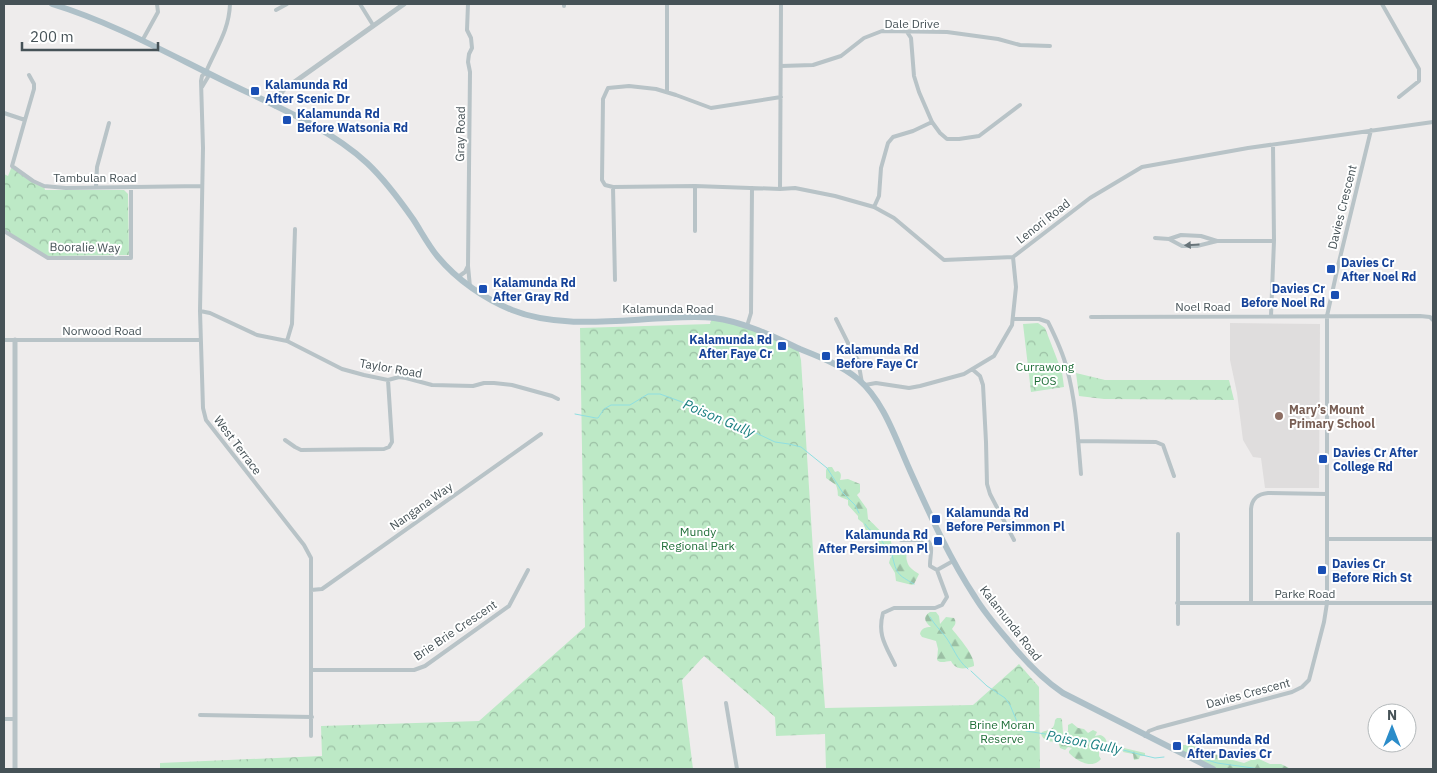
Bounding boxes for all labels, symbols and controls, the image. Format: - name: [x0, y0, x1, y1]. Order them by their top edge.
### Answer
- street label: Dale Drive: [885, 16, 940, 31]
- scale bar: [22, 20, 159, 52]
- text: 200 m: [30, 27, 74, 46]
- place label: Kalamunda Rd After Scenic Dr: [265, 77, 350, 106]
- marker: Kalamunda Rd After Scenic Dr: [249, 85, 261, 97]
- place label: Kalamunda Rd Before Watsonia Rd: [297, 106, 408, 135]
- street label: Gray Road: [452, 106, 468, 162]
- marker: Kalamunda Rd Before Watsonia Rd: [281, 114, 293, 126]
- street label: Davies Crescent: [1324, 163, 1360, 251]
- street label: Tambulan Road: [53, 170, 137, 185]
- street label: Lenori Road: [1013, 195, 1073, 247]
- street label: Booralie Way: [50, 239, 120, 255]
- one-way arrow: [1184, 242, 1200, 250]
- place label: Davies Cr After Noel Rd: [1341, 255, 1416, 284]
- marker: Davies Cr After Noel Rd: [1325, 263, 1337, 275]
- place label: Kalamunda Rd After Gray Rd: [493, 275, 576, 304]
- place label: Davies Cr Before Noel Rd: [1241, 281, 1325, 310]
- marker: Kalamunda Rd After Gray Rd: [477, 283, 489, 295]
- marker: Davies Cr Before Noel Rd: [1329, 289, 1341, 301]
- street label: Noel Road: [1175, 299, 1231, 314]
- street label: Kalamunda Road: [622, 301, 714, 316]
- street label: Norwood Road: [62, 323, 142, 338]
- place label: Kalamunda Rd After Faye Cr: [689, 332, 772, 361]
- marker: Kalamunda Rd After Faye Cr: [776, 340, 788, 352]
- place label: Kalamunda Rd Before Faye Cr: [836, 342, 919, 371]
- marker: Kalamunda Rd Before Faye Cr: [820, 350, 832, 362]
- street label: Taylor Road: [359, 355, 423, 381]
- park label: Currawong POS: [1016, 359, 1075, 388]
- water label: Poison Gully: [680, 395, 759, 442]
- place label: Mary’s Mount Primary School: [1289, 402, 1375, 431]
- marker: Mary’s Mount Primary School: [1273, 410, 1285, 422]
- street label: West Terrace: [211, 412, 265, 478]
- place label: Davies Cr After College Rd: [1333, 445, 1418, 474]
- marker: Davies Cr After College Rd: [1317, 453, 1329, 465]
- street label: Nangana Way: [387, 479, 455, 533]
- place label: Kalamunda Rd Before Persimmon Pl: [946, 505, 1065, 534]
- marker: Kalamunda Rd Before Persimmon Pl: [930, 513, 942, 525]
- park label: Mundy Regional Park: [661, 524, 736, 553]
- place label: Kalamunda Rd After Persimmon Pl: [818, 527, 928, 556]
- marker: Kalamunda Rd After Persimmon Pl: [932, 535, 944, 547]
- place label: Davies Cr Before Rich St: [1332, 556, 1412, 585]
- marker: Davies Cr Before Rich St: [1316, 564, 1328, 576]
- street label: Kalamunda Road: [977, 582, 1045, 664]
- street label: Parke Road: [1274, 586, 1336, 601]
- street label: Brie Brie Crescent: [411, 597, 499, 663]
- street label: Davies Crescent: [1204, 675, 1292, 711]
- north arrow: [1367, 703, 1417, 753]
- text: N: [1387, 706, 1397, 724]
- park label: Brine Moran Reserve: [969, 717, 1035, 746]
- water label: Poison Gully: [1045, 726, 1124, 758]
- place label: Kalamunda Rd After Davies Cr: [1187, 732, 1272, 761]
- marker: Kalamunda Rd After Davies Cr: [1171, 740, 1183, 752]

